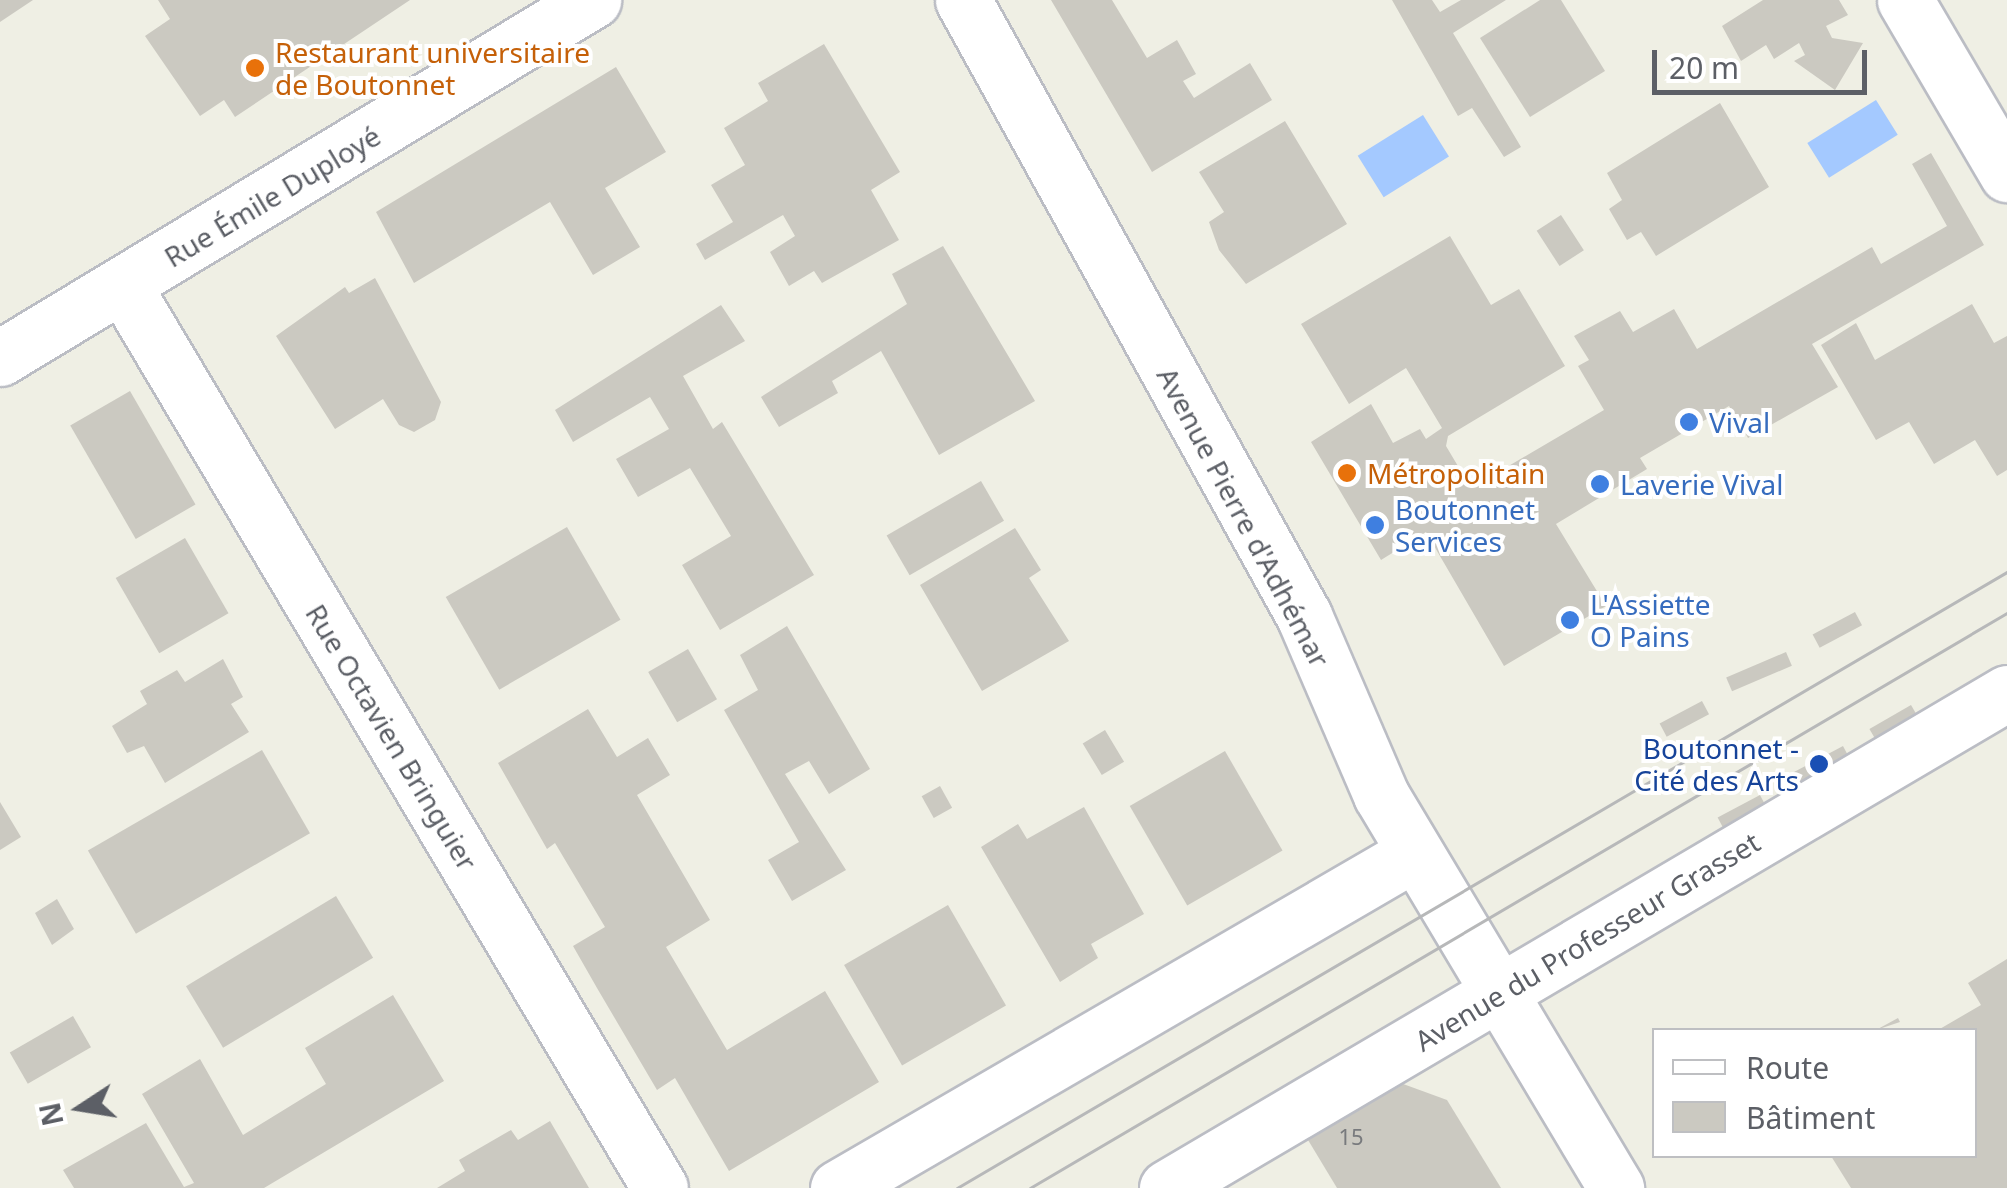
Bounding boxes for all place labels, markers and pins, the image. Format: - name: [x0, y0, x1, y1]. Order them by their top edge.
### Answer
- place label: Restaurant universitaire de Boutonnet: [275, 35, 590, 101]
- marker: Restaurant universitaire de Boutonnet: [244, 57, 266, 79]
- place label: Vival: [1709, 405, 1770, 439]
- marker: Vival: [1678, 411, 1700, 433]
- place label: Métropolitain: [1367, 456, 1545, 490]
- marker: Métropolitain: [1336, 462, 1358, 484]
- place label: Laverie Vival: [1620, 467, 1783, 501]
- marker: Laverie Vival: [1589, 473, 1611, 495]
- place label: Boutonnet Services: [1395, 492, 1535, 558]
- marker: Boutonnet Services: [1364, 514, 1386, 536]
- place label: L'Assiette O Pains: [1590, 587, 1711, 653]
- marker: L'Assiette O Pains: [1559, 609, 1581, 631]
- place label: Boutonnet - Cité des Arts: [1634, 731, 1799, 797]
- marker: Boutonnet - Cité des Arts: [1808, 753, 1830, 775]

